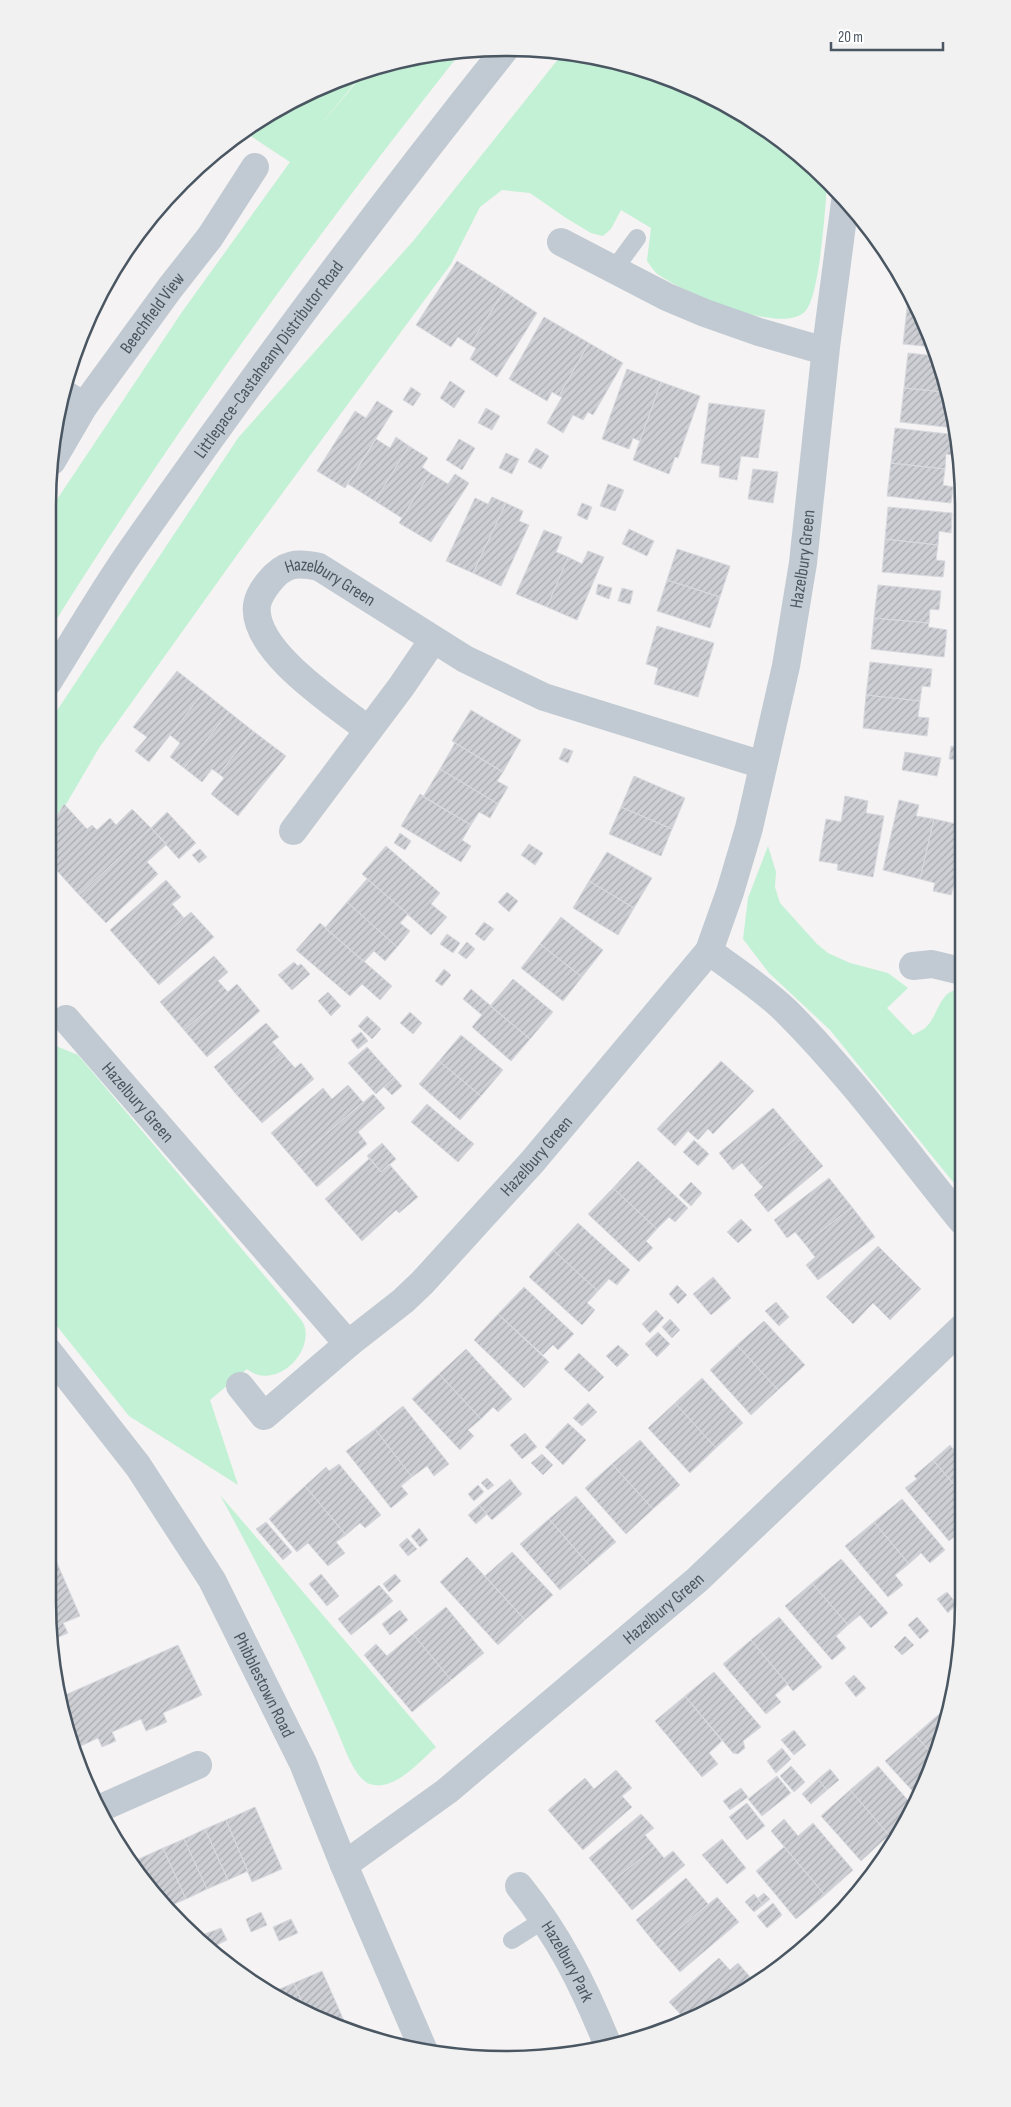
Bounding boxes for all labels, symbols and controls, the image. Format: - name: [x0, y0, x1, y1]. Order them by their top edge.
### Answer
- scale bar: [831, 20, 944, 52]
- text: 20 m: [838, 28, 863, 47]
- street label: Littlepace-Castaheany Distributor Road: [190, 257, 348, 462]
- street label: Beechfield View: [116, 269, 189, 358]
- street label: Hazelbury Green: [786, 509, 820, 610]
- street label: Hazelbury Green: [282, 554, 379, 611]
- street label: Hazelbury Green: [97, 1058, 178, 1147]
- street label: Hazelbury Green: [496, 1112, 577, 1201]
- street label: Hazelbury Green: [619, 1569, 709, 1649]
- street label: Phibblestown Road: [229, 1629, 299, 1741]
- street label: Hazelbury Park: [537, 1917, 598, 2006]

